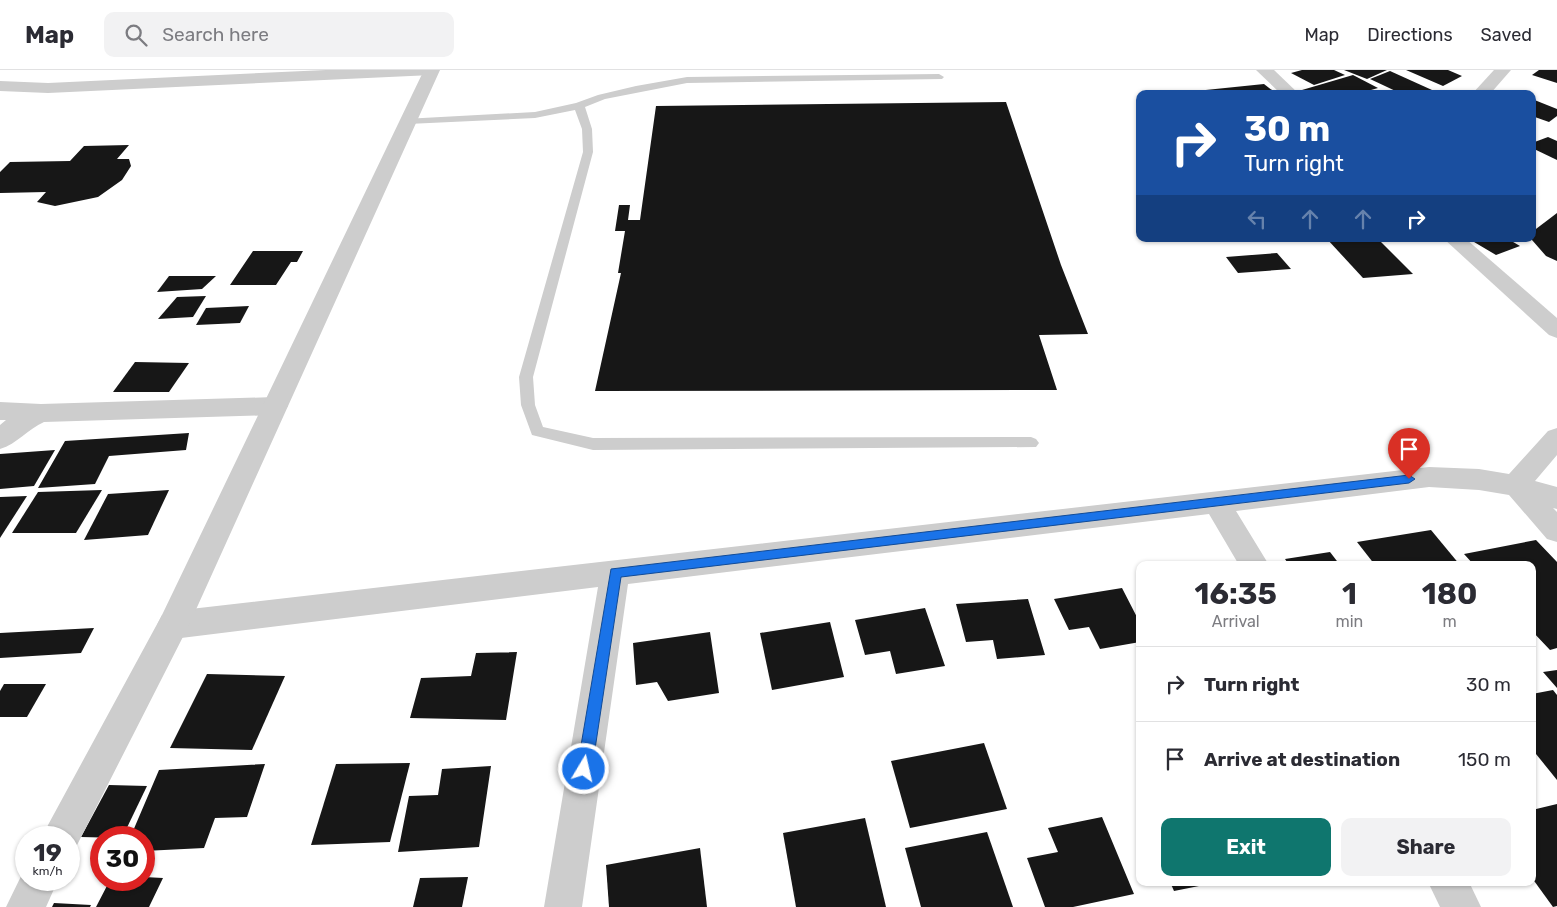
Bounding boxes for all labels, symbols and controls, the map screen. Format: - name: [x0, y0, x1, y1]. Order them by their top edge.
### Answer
- search box: [104, 12, 454, 57]
- text: Map: [25, 21, 74, 49]
- icon: search: [122, 21, 150, 49]
- text: Search here: [162, 23, 269, 46]
- text: Map: [1304, 24, 1339, 46]
- text: Directions: [1367, 24, 1453, 46]
- text: Saved: [1481, 24, 1532, 46]
- text: 30 m: [1244, 108, 1330, 150]
- icon: right: [1161, 110, 1226, 175]
- text: Turn right: [1244, 150, 1344, 177]
- icon: left: [1243, 205, 1271, 233]
- icon: ahead: [1296, 205, 1324, 233]
- icon: ahead: [1349, 205, 1377, 233]
- icon: right: [1402, 205, 1430, 233]
- pin: [1388, 428, 1430, 479]
- icon: arrive: [1395, 435, 1423, 463]
- text: 16:35: [1195, 576, 1277, 612]
- text: 1: [1342, 576, 1357, 612]
- text: 180: [1422, 576, 1477, 612]
- text: Arrival: [1212, 612, 1260, 631]
- text: min: [1335, 612, 1363, 631]
- text: m: [1442, 612, 1457, 631]
- icon: right: [1161, 670, 1189, 698]
- text: Turn right: [1204, 673, 1299, 696]
- text: 30 m: [1466, 673, 1511, 696]
- position arrow: [557, 742, 609, 794]
- icon: arrive: [1161, 745, 1189, 773]
- text: Arrive at destination: [1204, 748, 1400, 771]
- text: 150 m: [1458, 748, 1511, 771]
- button: Exit: [1161, 818, 1331, 876]
- button: Share: [1341, 818, 1511, 876]
- speed limit sign: 30: [90, 826, 155, 891]
- text: 19: [33, 838, 62, 867]
- text: km/h: [33, 864, 62, 878]

